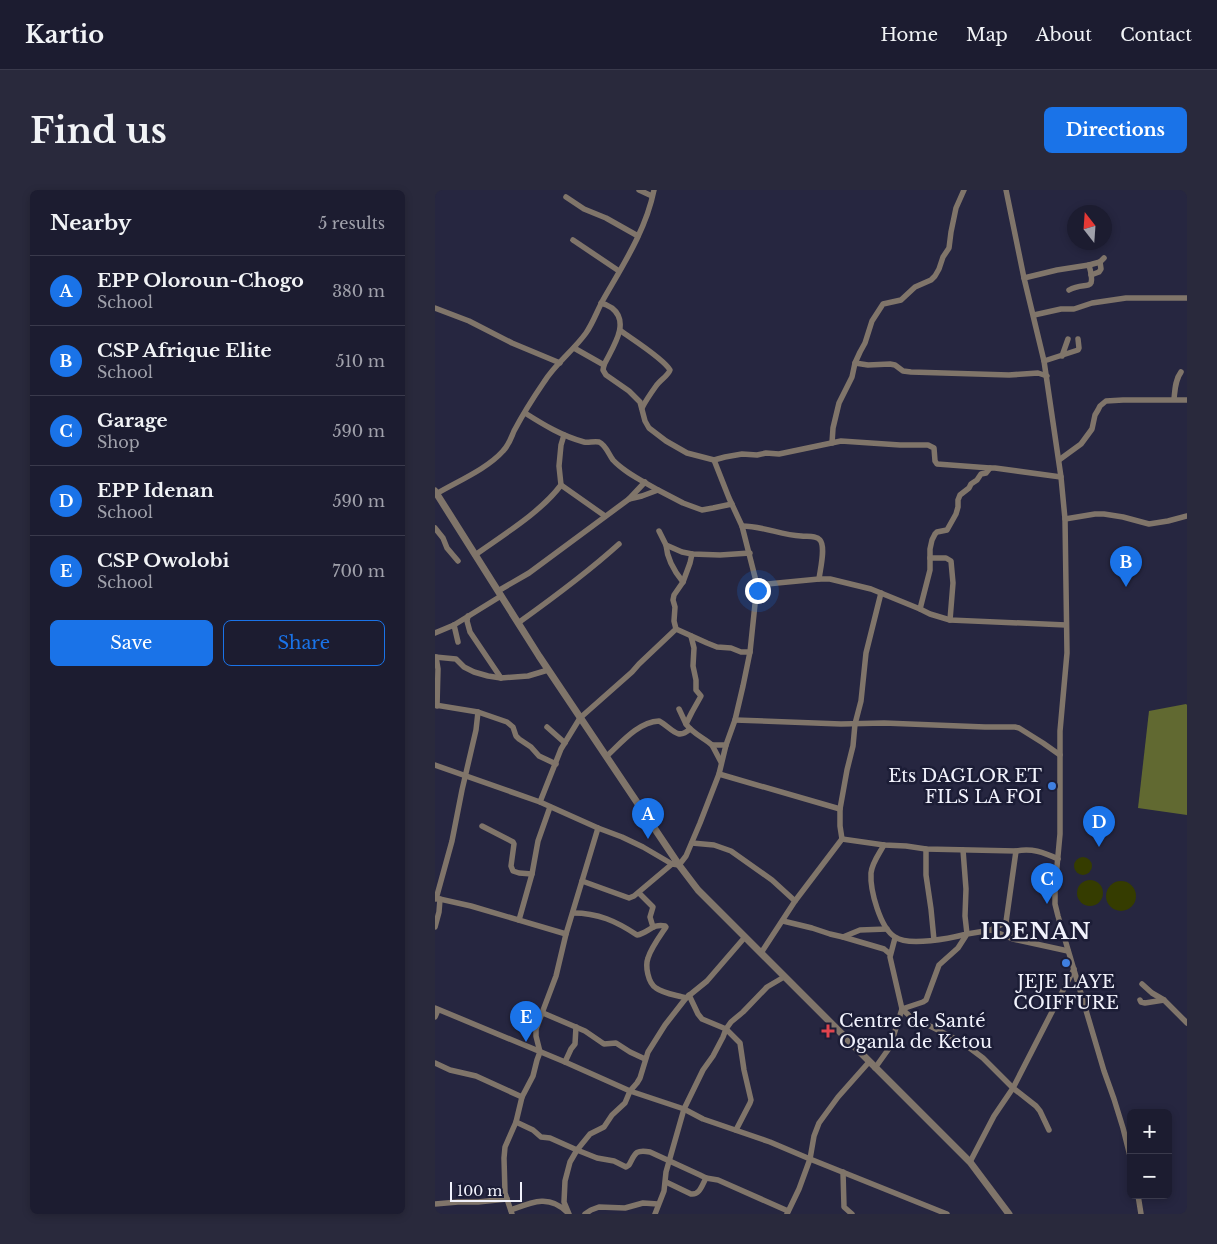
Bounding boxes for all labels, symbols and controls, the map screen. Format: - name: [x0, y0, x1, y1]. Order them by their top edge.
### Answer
- text: Kartio: [25, 20, 104, 49]
- text: Home: [880, 24, 938, 46]
- text: Map: [966, 24, 1008, 46]
- text: About: [1036, 24, 1092, 46]
- text: Contact: [1120, 24, 1192, 46]
- button: Directions: [1044, 107, 1187, 153]
- text: Find us: [30, 109, 167, 152]
- north arrow: [1067, 205, 1112, 250]
- text: Nearby: [50, 210, 131, 236]
- text: 5 results: [318, 213, 385, 233]
- text: EPP Oloroun-Chogo: [97, 269, 304, 292]
- text: A: [60, 281, 72, 301]
- text: 380 m: [332, 281, 385, 301]
- text: School: [97, 292, 153, 312]
- text: CSP Afrique Elite: [97, 339, 272, 362]
- text: B: [60, 351, 72, 371]
- text: 510 m: [336, 351, 385, 371]
- text: School: [97, 362, 153, 382]
- text: Garage: [97, 409, 168, 432]
- text: C: [59, 421, 73, 441]
- text: 590 m: [332, 421, 385, 441]
- text: Shop: [97, 432, 140, 452]
- text: EPP Idenan: [97, 479, 214, 502]
- text: D: [59, 491, 73, 511]
- text: 590 m: [332, 491, 385, 511]
- text: School: [97, 502, 153, 522]
- pin: B: [1110, 546, 1142, 587]
- text: CSP Owolobi: [97, 549, 229, 572]
- text: E: [60, 561, 72, 581]
- text: 700 m: [332, 561, 385, 581]
- text: School: [97, 572, 153, 592]
- your location: [745, 578, 771, 604]
- button: Save: [50, 620, 213, 666]
- button: Share: [223, 620, 385, 666]
- place label: Ets DAGLOR ET FILS LA FOI: [888, 765, 1043, 808]
- marker: Ets DAGLOR ET FILS LA FOI: [1046, 780, 1058, 792]
- pin: A: [632, 798, 664, 839]
- pin: D: [1083, 806, 1115, 847]
- pin: C: [1031, 863, 1063, 904]
- district label: IDENAN: [980, 918, 1092, 945]
- marker: JEJE LAYE COIFFURE: [1060, 957, 1072, 969]
- place label: JEJE LAYE COIFFURE: [1013, 971, 1119, 1014]
- pin: E: [510, 1001, 542, 1042]
- place label: Centre de Santé Oganla de Ketou: [839, 1010, 992, 1053]
- marker: Centre de Santé Oganla de Ketou: [821, 1024, 835, 1038]
- map controls: [1127, 1109, 1172, 1199]
- button: +: [1127, 1109, 1172, 1154]
- button: −: [1127, 1154, 1172, 1199]
- scale bar: [450, 1179, 523, 1202]
- text: 100 m: [457, 1182, 502, 1200]

